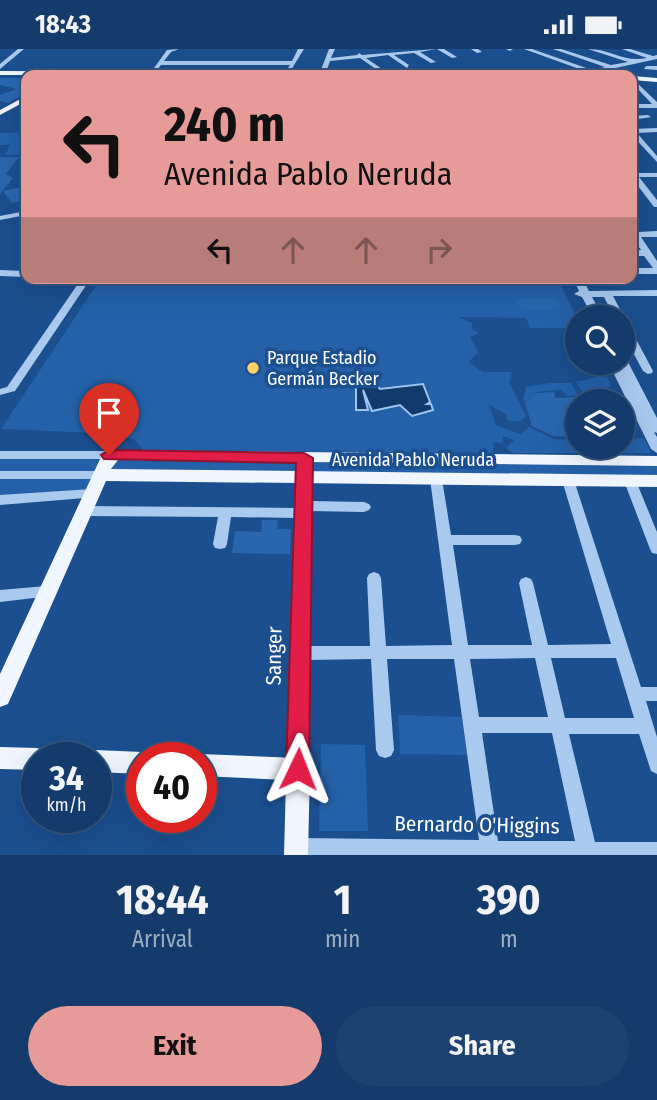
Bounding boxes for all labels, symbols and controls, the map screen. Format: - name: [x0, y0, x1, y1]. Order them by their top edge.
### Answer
- text: 18:43: [35, 9, 91, 40]
- text: 240 m: [164, 95, 285, 154]
- icon: left: [49, 98, 140, 189]
- text: Avenida Pablo Neruda: [164, 155, 452, 193]
- icon: left: [201, 231, 239, 269]
- icon: ahead: [274, 231, 312, 269]
- icon: ahead: [347, 231, 385, 269]
- icon: right: [420, 231, 458, 269]
- map controls: [565, 305, 635, 459]
- button: search: [565, 305, 635, 375]
- place label: Parque Estadio Germán Becker: [267, 347, 379, 390]
- marker: Parque Estadio Germán Becker: [245, 360, 261, 376]
- pin: [79, 383, 139, 455]
- button: layers: [565, 389, 635, 459]
- icon: arrive: [90, 394, 128, 432]
- street label: Avenida Pablo Neruda: [332, 449, 494, 471]
- street label: Sanger: [260, 626, 288, 686]
- position arrow: [261, 732, 335, 806]
- speed limit sign: 40: [126, 742, 217, 833]
- text: 34: [49, 757, 84, 799]
- text: km/h: [46, 794, 87, 816]
- street label: Bernardo O'Higgins: [394, 811, 560, 839]
- text: 18:44: [116, 875, 209, 925]
- text: 1: [334, 875, 352, 925]
- text: 390: [477, 875, 541, 925]
- text: Arrival: [132, 925, 193, 953]
- text: min: [325, 925, 360, 953]
- text: m: [500, 925, 518, 953]
- button: Exit: [28, 1006, 322, 1086]
- button: Share: [336, 1006, 629, 1086]

